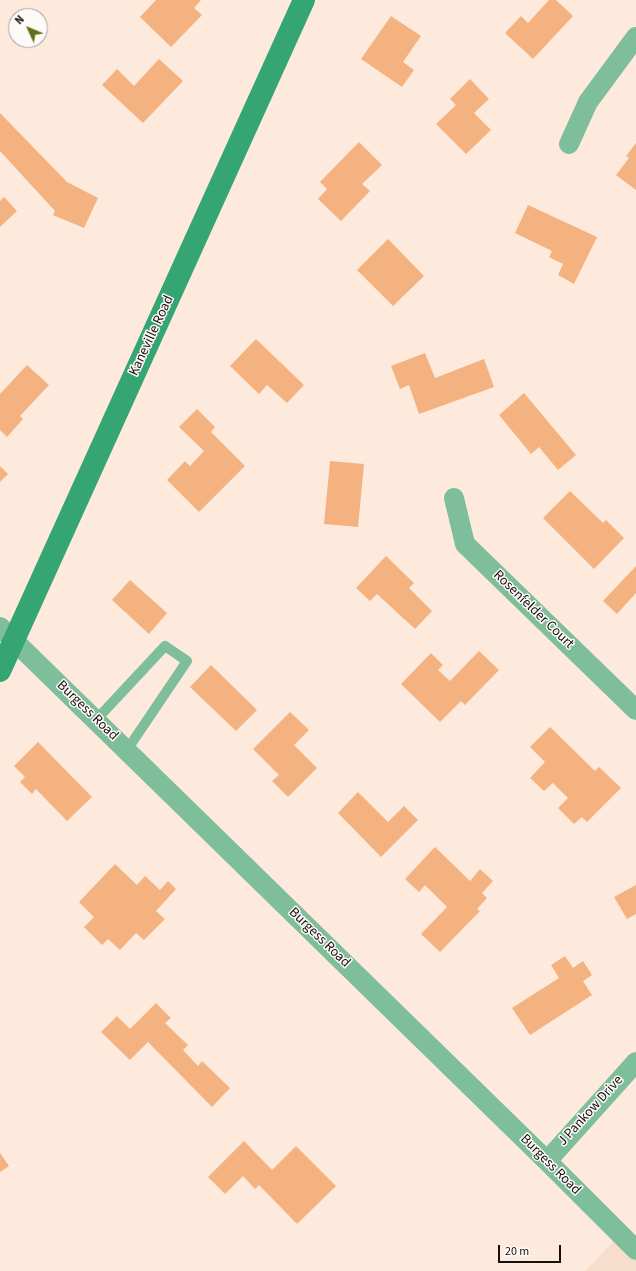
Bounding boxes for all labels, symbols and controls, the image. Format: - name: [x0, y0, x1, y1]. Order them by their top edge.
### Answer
- north arrow: [8, 8, 48, 48]
- text: N: [12, 12, 28, 28]
- street label: Kaneville Road: [126, 293, 178, 379]
- street label: Rosenfelder Court: [489, 567, 577, 653]
- street label: Burgess Road: [53, 678, 121, 744]
- street label: Burgess Road: [285, 905, 353, 971]
- street label: J Pankow Drive: [555, 1072, 627, 1150]
- street label: Burgess Road: [516, 1131, 584, 1199]
- scale bar: [500, 1237, 563, 1263]
- text: 20 m: [505, 1243, 529, 1260]

